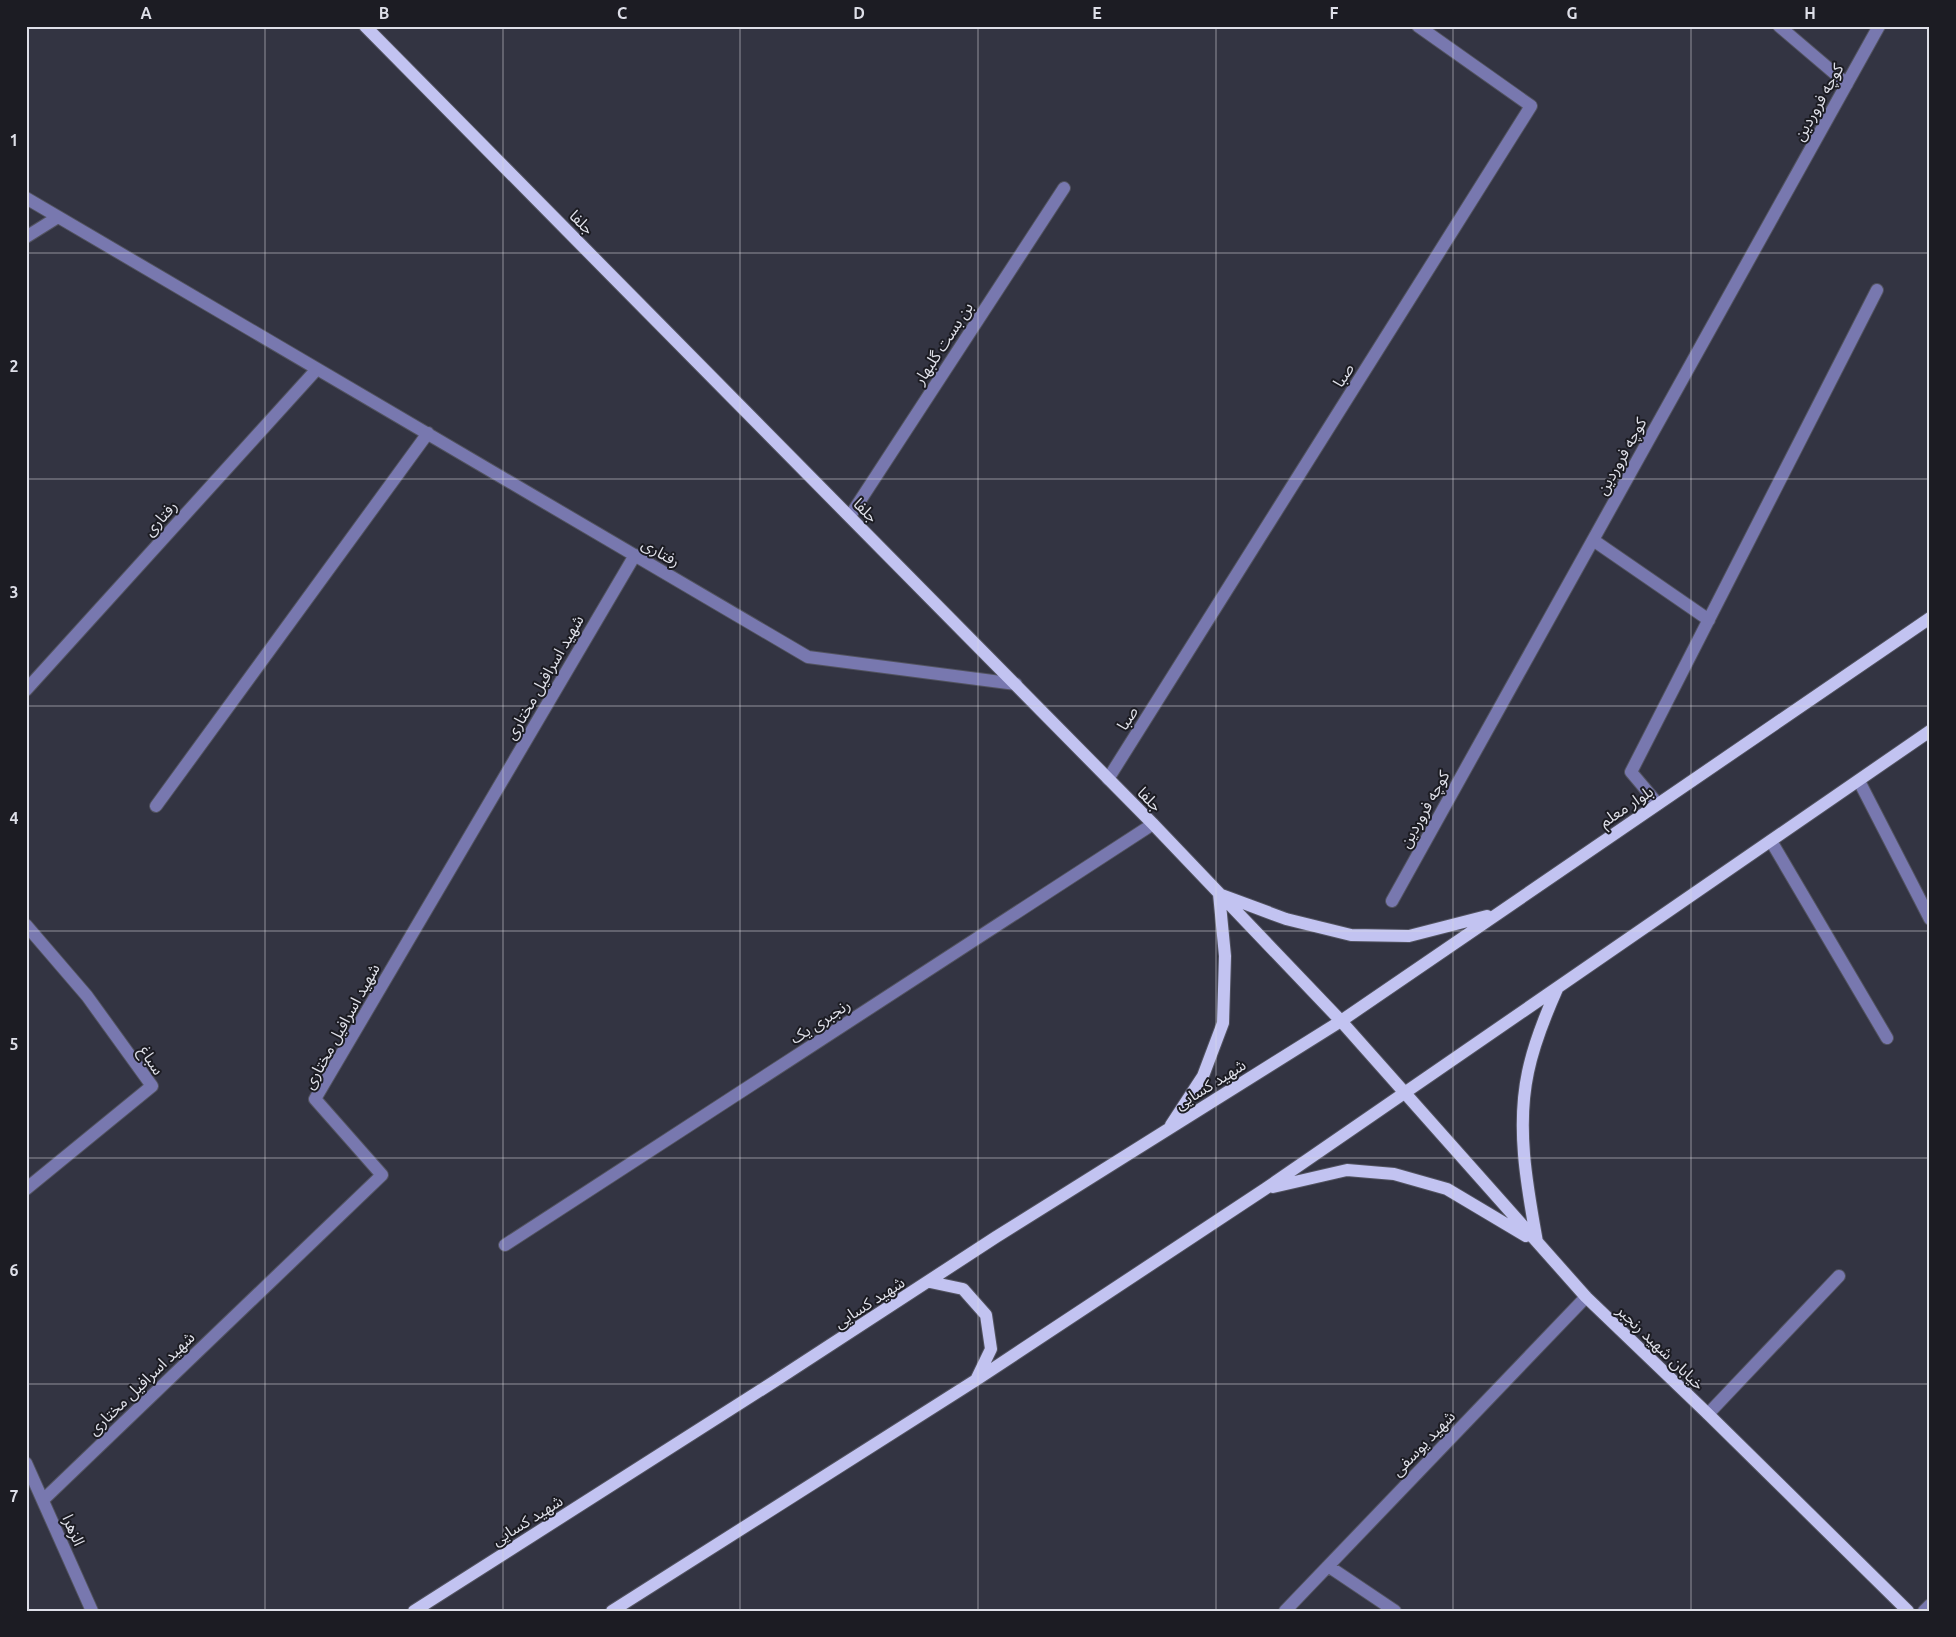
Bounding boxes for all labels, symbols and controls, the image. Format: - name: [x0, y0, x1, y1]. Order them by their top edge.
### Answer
- text: A: [140, 4, 152, 22]
- text: B: [379, 4, 389, 22]
- text: C: [617, 4, 627, 22]
- text: D: [853, 4, 865, 22]
- text: E: [1092, 4, 1102, 22]
- text: F: [1330, 4, 1339, 22]
- text: G: [1566, 4, 1578, 22]
- text: H: [1804, 4, 1816, 22]
- street label: کوچه فروردین: [1789, 60, 1848, 145]
- text: 1: [9, 131, 19, 149]
- street label: جلفا: [566, 206, 598, 238]
- street label: بن بست گلبهار: [909, 299, 977, 389]
- text: 2: [9, 357, 19, 375]
- street label: صبا: [1329, 360, 1357, 390]
- street label: کوچه فروردین: [1592, 414, 1651, 499]
- street label: جلفا: [850, 494, 882, 526]
- street label: رفتاری: [140, 497, 181, 540]
- street label: رفتاری: [638, 534, 683, 571]
- text: 3: [9, 583, 19, 601]
- street label: شهید اسرافیل مختاری: [501, 612, 588, 743]
- street label: صبا: [1113, 703, 1141, 733]
- street label: کوچه فروردین: [1395, 767, 1454, 852]
- street label: بلوار معلم: [1596, 782, 1658, 834]
- street label: جلفا: [1134, 783, 1166, 815]
- text: 4: [9, 809, 19, 827]
- street label: شهید اسرافیل مختاری: [299, 960, 384, 1092]
- street label: رنجبری یک: [787, 995, 854, 1048]
- text: 5: [9, 1035, 19, 1053]
- street label: سباغ: [133, 1042, 168, 1080]
- street label: شهید کسایی: [1171, 1055, 1249, 1114]
- text: 6: [9, 1261, 19, 1279]
- street label: شهید کسایی: [830, 1273, 908, 1332]
- street label: خیابان شهید رنجبر: [1612, 1300, 1708, 1394]
- street label: شهید اسرافیل مختاری: [84, 1328, 199, 1439]
- street label: شهید یوسفی: [1388, 1407, 1459, 1480]
- text: 7: [9, 1487, 19, 1505]
- street label: شهید کسایی: [488, 1491, 566, 1550]
- street label: الزهرا: [58, 1511, 89, 1549]

